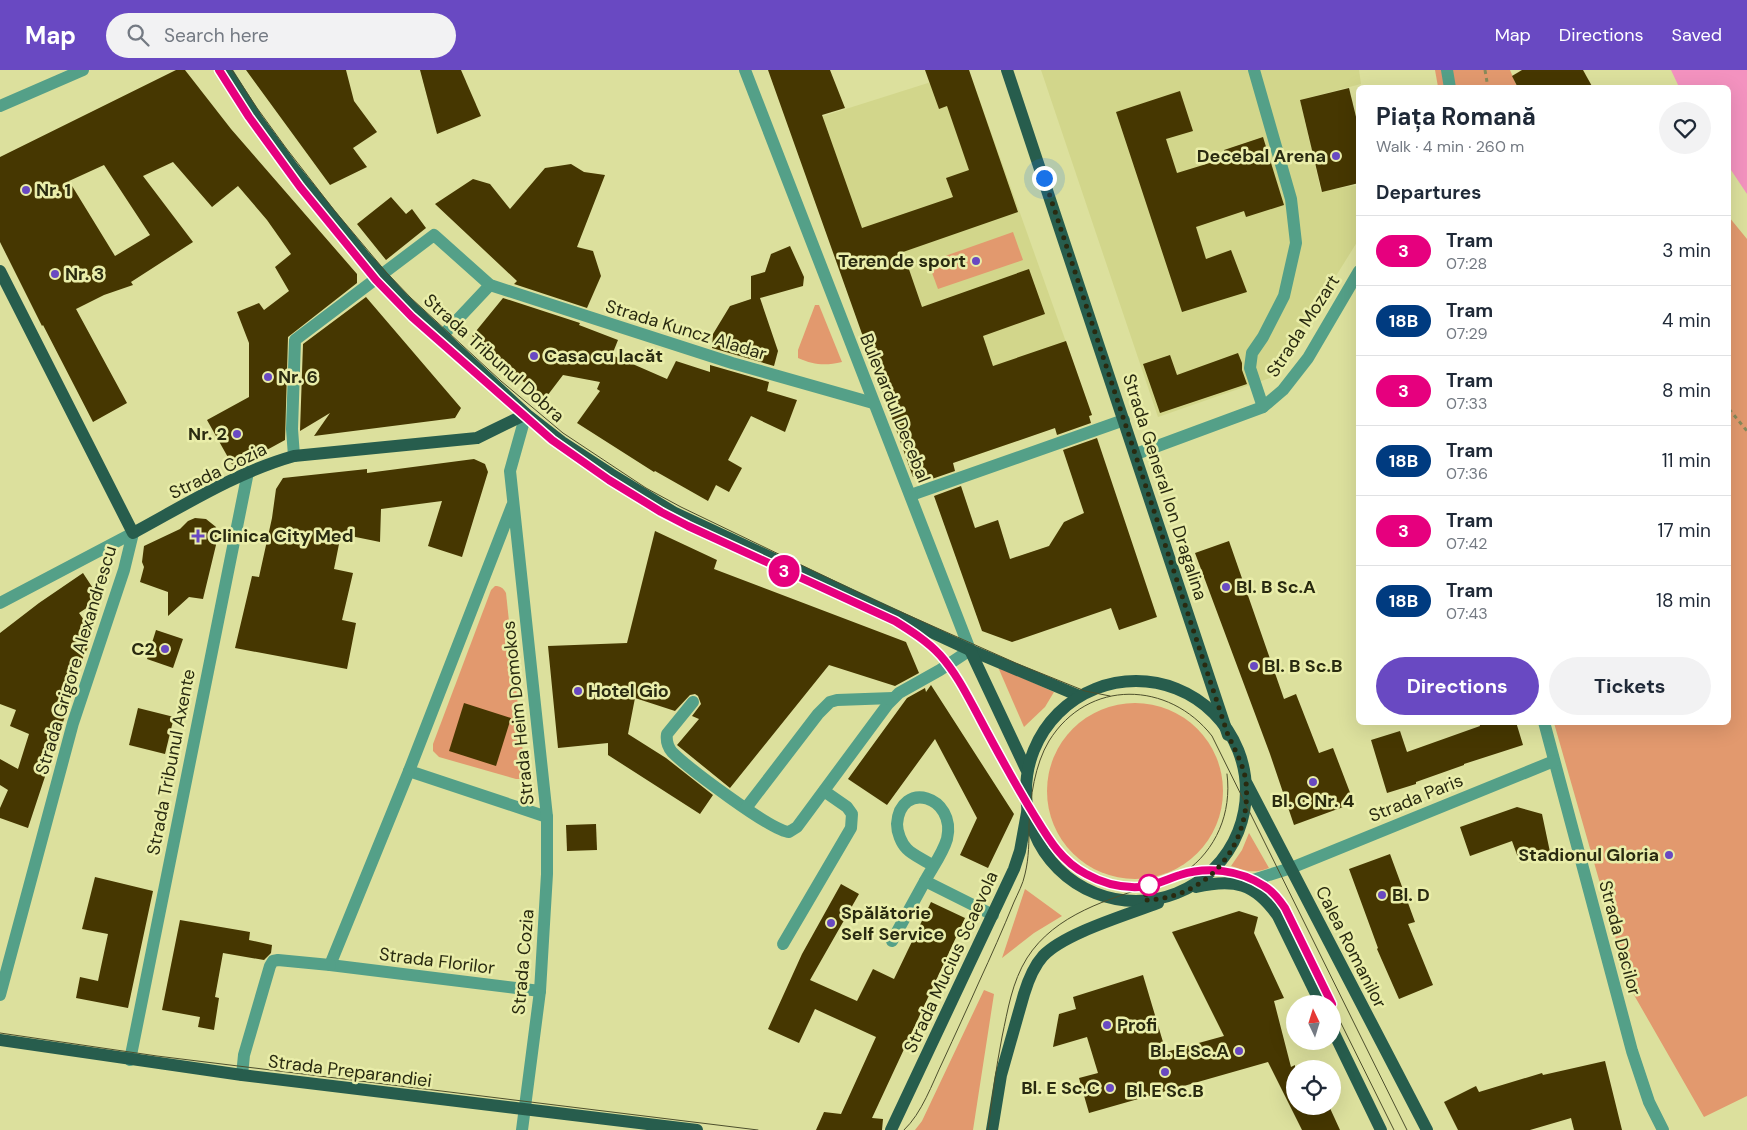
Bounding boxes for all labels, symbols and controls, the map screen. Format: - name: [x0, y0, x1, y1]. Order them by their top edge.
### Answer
- search box: [106, 13, 456, 58]
- text: Map: [25, 20, 76, 51]
- icon: search: [124, 21, 152, 49]
- text: Search here: [164, 23, 269, 48]
- text: Map: [1495, 23, 1531, 47]
- text: Directions: [1559, 23, 1644, 47]
- text: Saved: [1672, 23, 1722, 47]
- text: Piața Romană: [1376, 101, 1536, 132]
- button: heart: [1659, 102, 1711, 154]
- text: Walk · 4 min · 260 m: [1376, 136, 1524, 157]
- place label: Decebal Arena: [1197, 144, 1326, 168]
- marker: Decebal Arena: [1330, 150, 1342, 162]
- your location: [1032, 166, 1057, 191]
- place label: Nr. 1: [36, 178, 71, 202]
- text: Departures: [1376, 180, 1481, 205]
- marker: Nr. 1: [20, 184, 32, 196]
- text: Tram: [1446, 228, 1493, 253]
- text: 3 min: [1662, 238, 1711, 263]
- text: 3: [1398, 239, 1409, 263]
- place label: Teren de sport: [838, 249, 966, 273]
- text: 07:28: [1446, 253, 1487, 274]
- marker: Teren de sport: [970, 255, 982, 267]
- place label: Nr. 3: [65, 262, 104, 286]
- marker: Nr. 3: [49, 268, 61, 280]
- street label: Strada Mozart: [1261, 270, 1345, 382]
- street label: Strada Tribunul Dobra: [418, 288, 570, 428]
- street label: Strada Kuncz Aladar: [602, 294, 770, 366]
- text: Tram: [1446, 298, 1493, 323]
- text: 4 min: [1662, 308, 1711, 333]
- text: 18B: [1389, 309, 1418, 333]
- text: 07:29: [1446, 323, 1488, 344]
- street label: Bulevardul Decebal: [854, 330, 936, 486]
- place label: Casa cu lacăt: [544, 344, 663, 368]
- marker: Casa cu lacăt: [528, 350, 540, 362]
- place label: Nr. 6: [278, 365, 318, 389]
- text: Tram: [1446, 368, 1493, 393]
- marker: Nr. 6: [262, 371, 274, 383]
- street label: Strada General Ion Dragalina: [1117, 371, 1213, 603]
- text: 8 min: [1662, 378, 1711, 403]
- text: 3: [1398, 379, 1409, 403]
- text: 07:33: [1446, 393, 1487, 414]
- place label: Nr. 2: [188, 422, 227, 446]
- marker: Nr. 2: [231, 428, 243, 440]
- street label: Strada Cozia: [165, 437, 271, 505]
- text: Tram: [1446, 438, 1493, 463]
- text: 11 min: [1662, 448, 1711, 473]
- text: 18B: [1389, 449, 1418, 473]
- text: 07:36: [1446, 463, 1488, 484]
- text: Tram: [1446, 508, 1493, 533]
- text: 17 min: [1657, 518, 1711, 543]
- text: 3: [1398, 519, 1409, 543]
- place label: Clinica City Med: [209, 524, 353, 548]
- marker: Clinica City Med: [191, 529, 205, 543]
- text: 07:42: [1446, 533, 1487, 554]
- street label: Strada Grigore Alexandrescu: [30, 543, 122, 777]
- line badge: 3: [768, 555, 800, 587]
- text: 3: [779, 559, 789, 583]
- place label: Bl. B Sc.A: [1236, 575, 1316, 599]
- text: Tram: [1446, 578, 1493, 603]
- marker: Bl. B Sc.A: [1220, 581, 1232, 593]
- text: 18 min: [1656, 588, 1711, 613]
- text: 18B: [1389, 589, 1418, 613]
- text: 07:43: [1446, 603, 1488, 624]
- street label: Strada Heim Domokos: [496, 620, 540, 806]
- place label: C2: [131, 637, 155, 661]
- marker: C2: [159, 643, 171, 655]
- place label: Bl. B Sc.B: [1264, 654, 1343, 678]
- button: Directions: [1376, 657, 1539, 715]
- button: Tickets: [1549, 657, 1711, 715]
- marker: Bl. B Sc.B: [1248, 660, 1260, 672]
- street label: Strada Tribunul Axente: [141, 667, 201, 857]
- place label: Hotel Gio: [588, 679, 669, 703]
- marker: Hotel Gio: [572, 685, 584, 697]
- street label: Strada Paris: [1365, 768, 1467, 828]
- marker: Bl. C Nr. 4: [1307, 776, 1319, 788]
- place label: Bl. C Nr. 4: [1272, 789, 1355, 813]
- place label: Stadionul Gloria: [1518, 843, 1659, 867]
- marker: Stadionul Gloria: [1663, 849, 1675, 861]
- street label: Strada Mucius Scaevola: [898, 867, 1004, 1057]
- unlabelled marker: [1138, 874, 1160, 896]
- street label: Strada Dacilor: [1593, 878, 1647, 998]
- street label: Calea Romanilor: [1310, 882, 1392, 1013]
- place label: Bl. D: [1392, 883, 1430, 907]
- marker: Bl. D: [1376, 889, 1388, 901]
- place label: Spălătorie Self Service: [841, 901, 945, 946]
- street label: Strada Cozia: [506, 908, 540, 1016]
- marker: Spălătorie Self Service: [825, 917, 837, 929]
- street label: Strada Florilor: [378, 942, 497, 980]
- north arrow: [1286, 995, 1341, 1050]
- map controls: [1286, 995, 1341, 1115]
- place label: Profi: [1117, 1013, 1157, 1037]
- marker: Profi: [1101, 1019, 1113, 1031]
- place label: Bl. E Sc.A: [1150, 1039, 1229, 1063]
- marker: Bl. E Sc.A: [1233, 1045, 1245, 1057]
- street label: Strada Preparandiei: [267, 1049, 433, 1093]
- button: locate: [1286, 1060, 1341, 1115]
- marker: Bl. E Sc.B: [1159, 1066, 1171, 1078]
- place label: Bl. E Sc.C: [1021, 1076, 1100, 1100]
- place label: Bl. E Sc.B: [1126, 1079, 1204, 1103]
- marker: Bl. E Sc.C: [1104, 1082, 1116, 1094]

